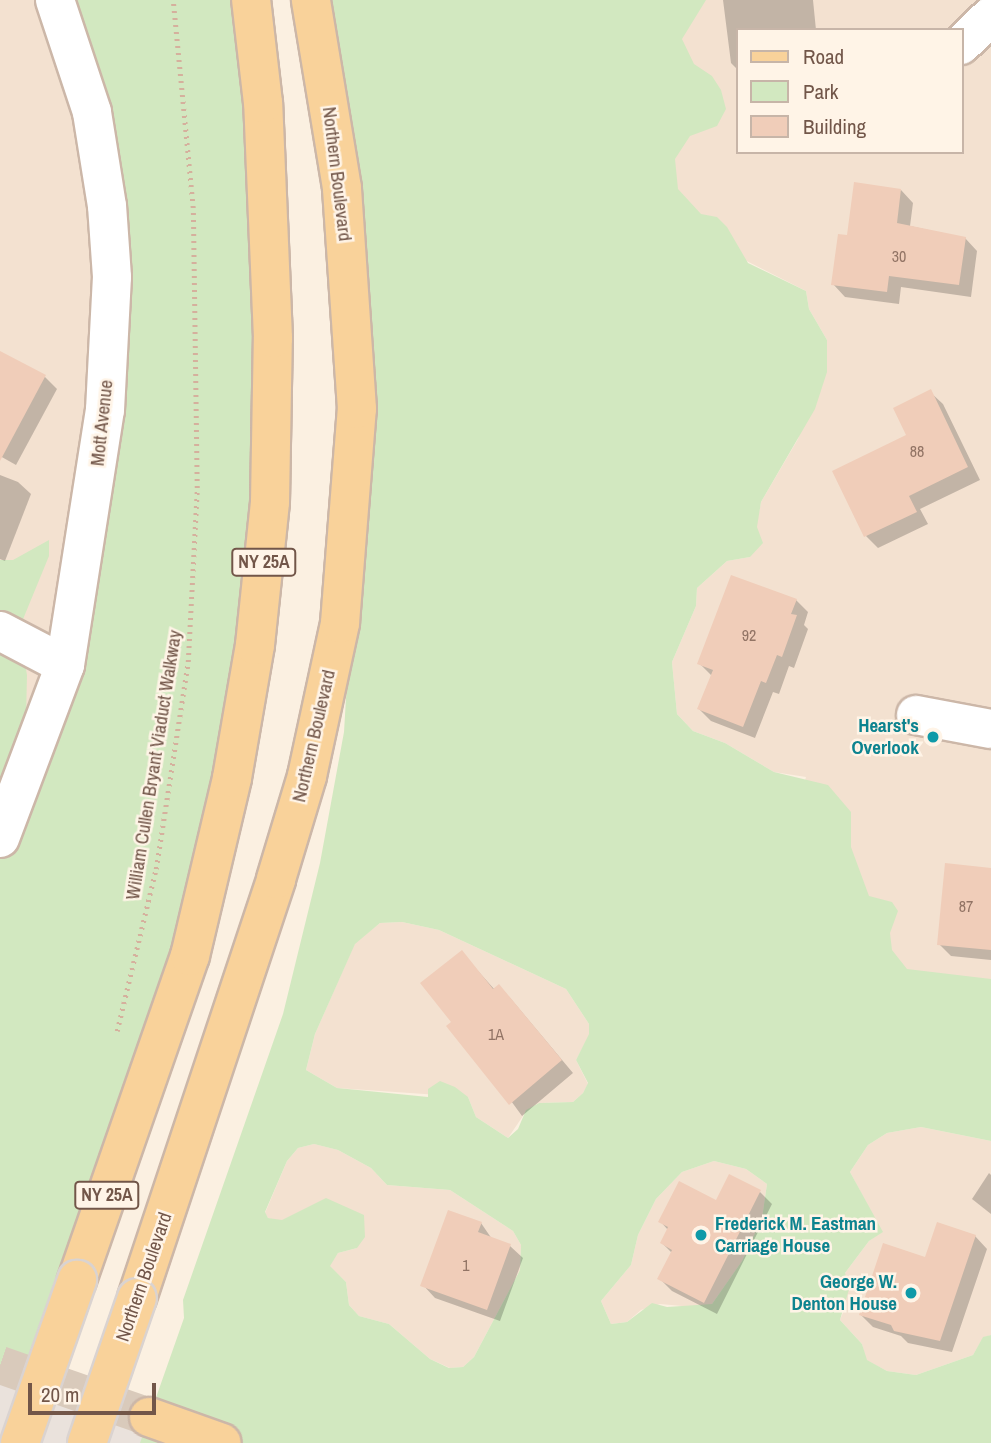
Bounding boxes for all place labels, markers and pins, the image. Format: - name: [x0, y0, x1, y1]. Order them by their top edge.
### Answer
- place label: Hearst's Overlook: [851, 715, 919, 759]
- marker: Hearst's Overlook: [925, 729, 941, 745]
- place label: Frederick M. Eastman Carriage House: [715, 1213, 876, 1257]
- marker: Frederick M. Eastman Carriage House: [693, 1227, 709, 1243]
- place label: George W. Denton House: [791, 1271, 897, 1315]
- marker: George W. Denton House: [903, 1285, 919, 1301]

